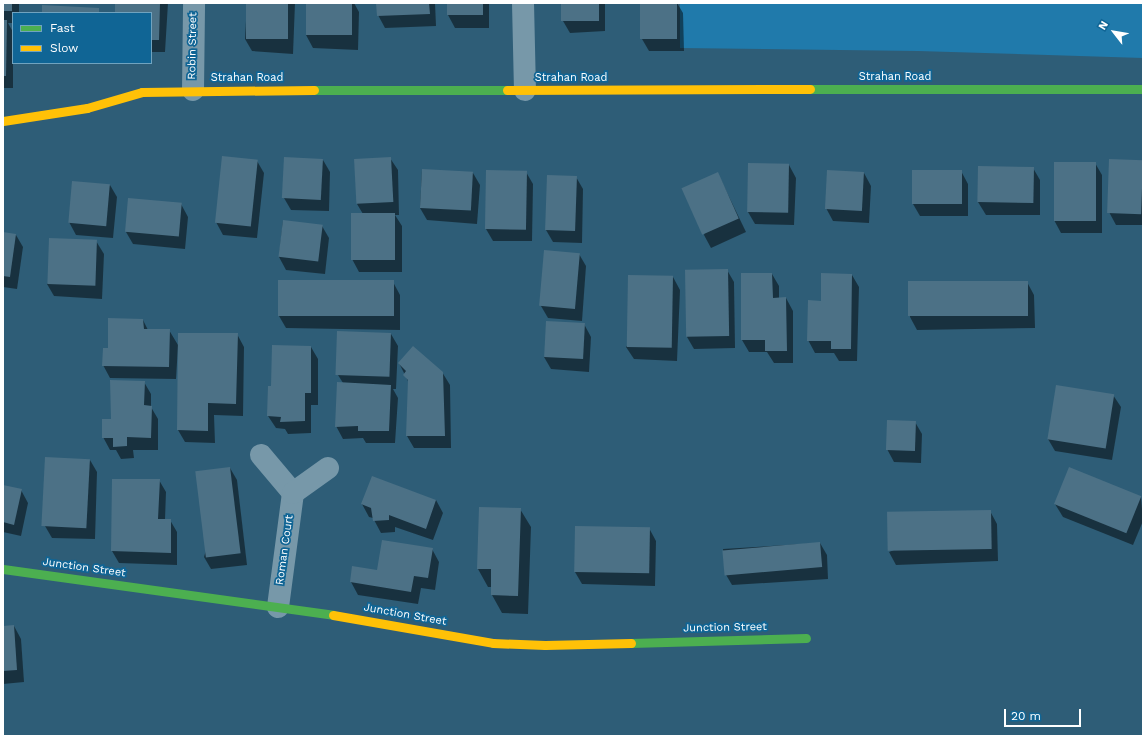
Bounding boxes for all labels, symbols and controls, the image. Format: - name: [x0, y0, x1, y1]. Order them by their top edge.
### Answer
- legend: [12, 12, 152, 64]
- street label: Robin Street: [186, 12, 200, 80]
- north arrow: [1094, 12, 1134, 52]
- text: N: [1096, 19, 1111, 32]
- text: Fast: [50, 21, 75, 35]
- text: Slow: [50, 41, 78, 55]
- street label: Strahan Road: [859, 70, 931, 84]
- street label: Strahan Road: [211, 71, 283, 85]
- street label: Strahan Road: [535, 71, 607, 85]
- street label: Roman Court: [274, 514, 296, 586]
- street label: Junction Street: [42, 556, 126, 580]
- street label: Junction Street: [363, 601, 447, 629]
- street label: Junction Street: [683, 621, 767, 635]
- scale bar: [1006, 701, 1083, 727]
- text: 20 m: [1011, 709, 1041, 723]

